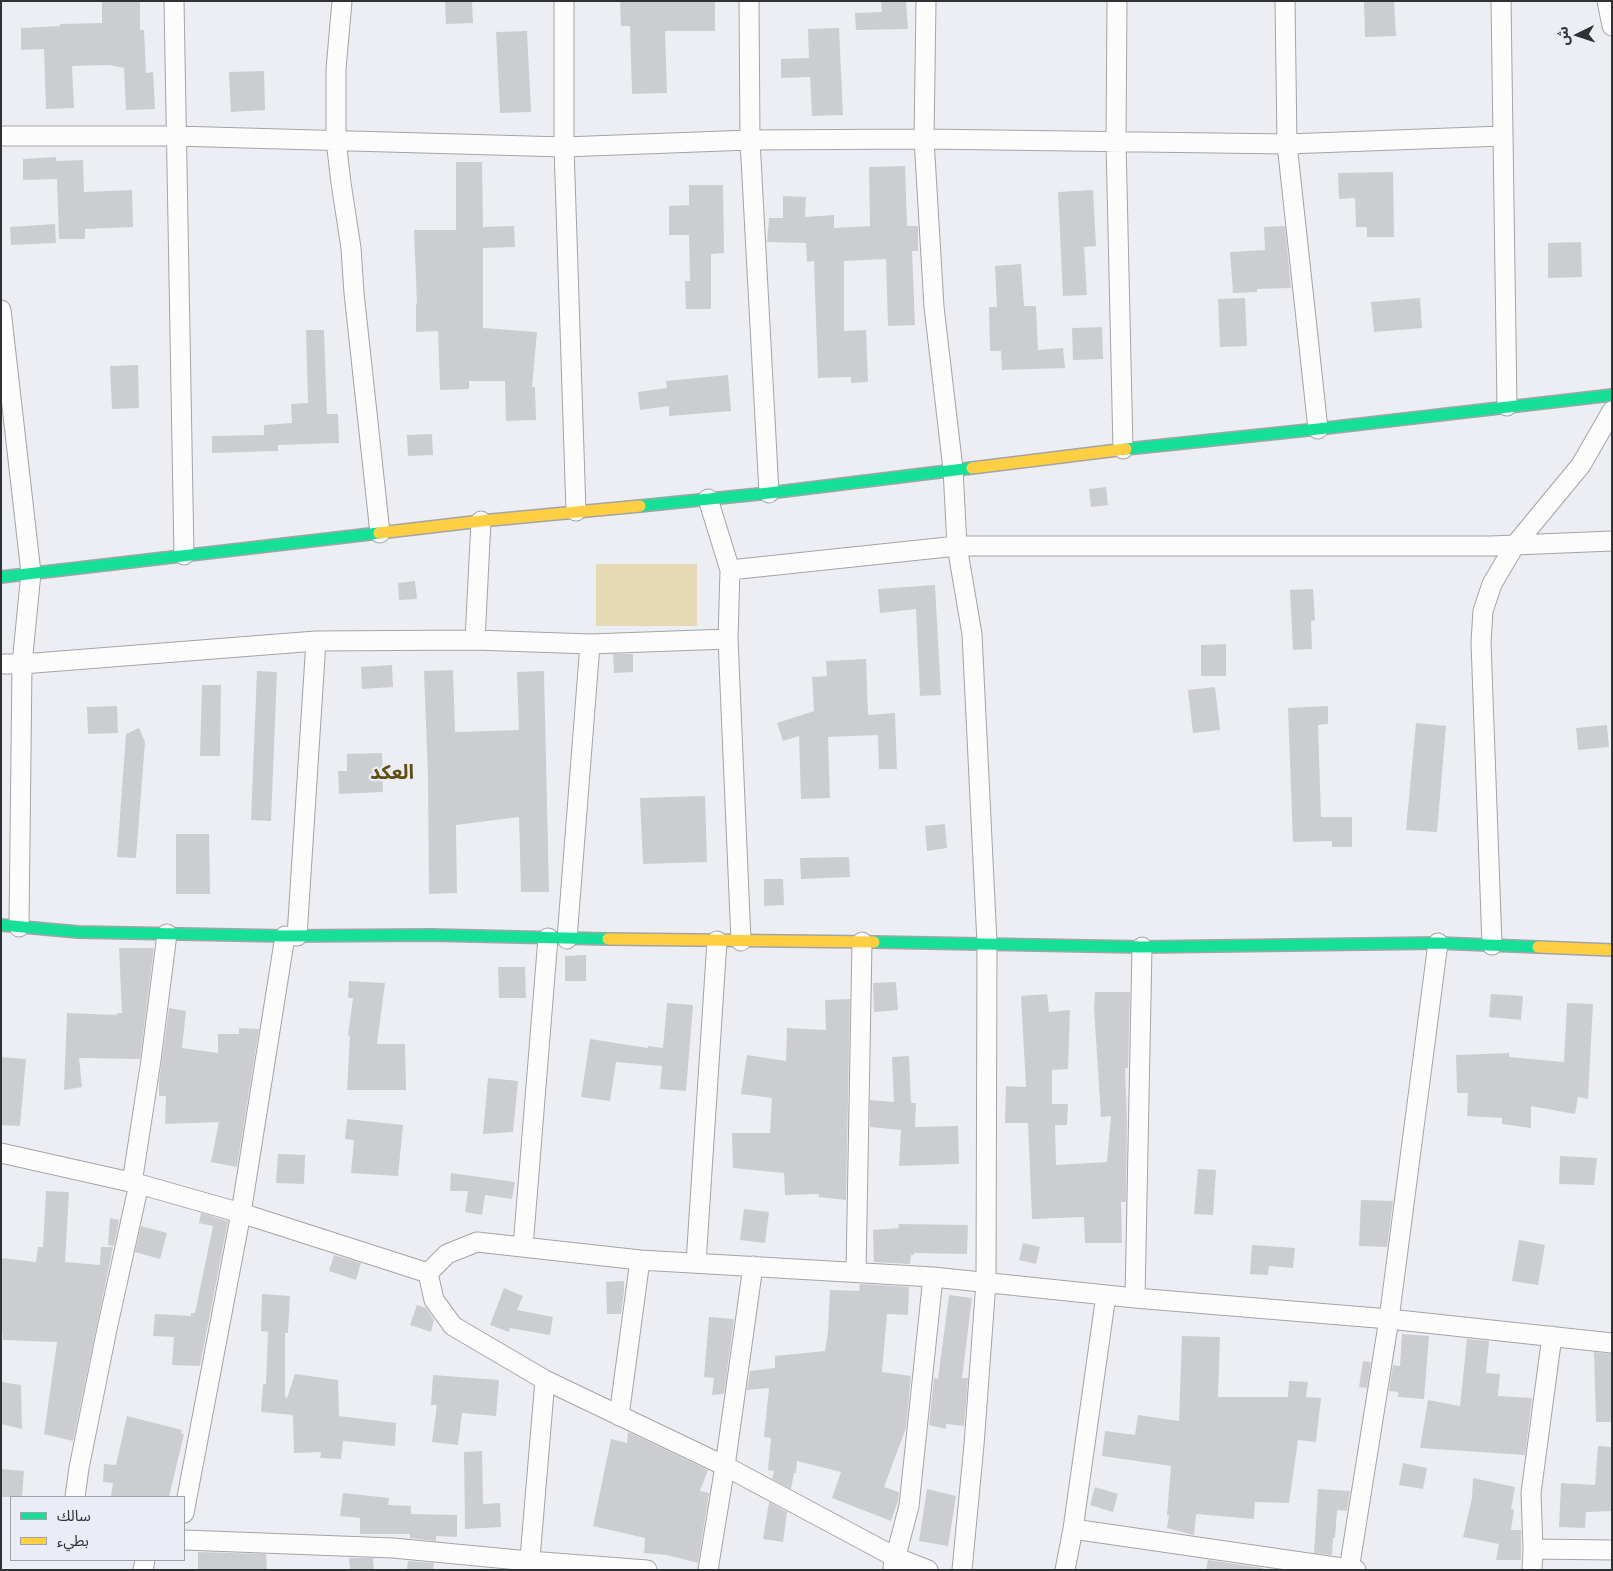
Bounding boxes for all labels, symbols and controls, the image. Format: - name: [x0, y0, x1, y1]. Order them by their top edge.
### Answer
- north arrow: [1553, 10, 1603, 60]
- text: ش: [1554, 26, 1572, 46]
- district label: العكد: [370, 761, 414, 785]
- legend: [10, 1496, 185, 1561]
- text: سالك: [57, 1507, 91, 1524]
- text: بطيء: [57, 1532, 89, 1549]

